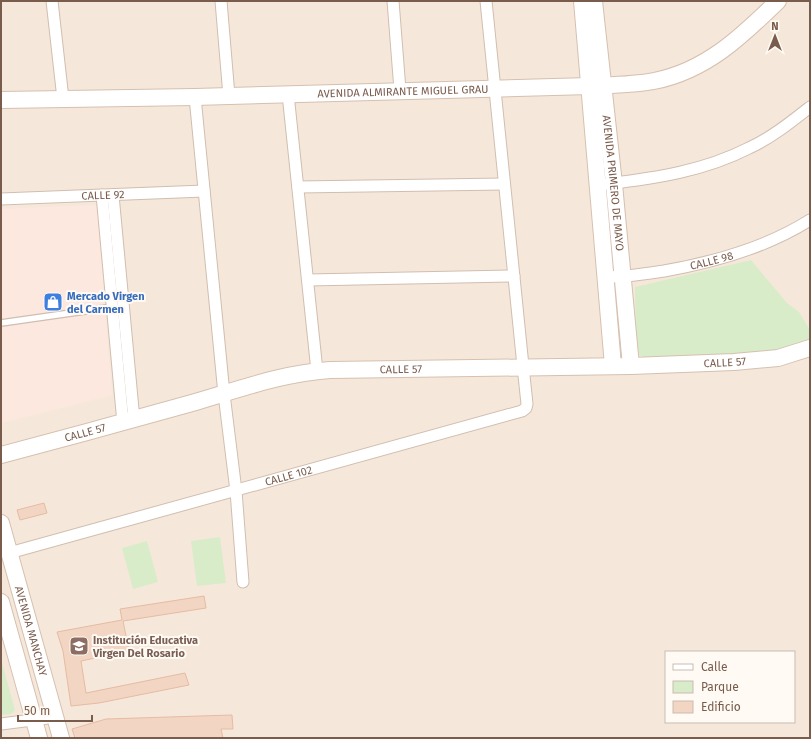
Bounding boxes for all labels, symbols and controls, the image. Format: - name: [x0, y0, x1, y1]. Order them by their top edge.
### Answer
- north arrow: [755, 16, 795, 56]
- text: N: [771, 20, 779, 33]
- street label: AVENIDA ALMIRANTE MIGUEL GRAU: [317, 82, 489, 100]
- street label: AVENIDA PRIMERO DE MAYO: [600, 114, 627, 252]
- street label: CALLE 92: [81, 188, 125, 202]
- street label: CALLE 98: [689, 249, 735, 272]
- place label: Mercado Virgen del Carmen: [67, 290, 145, 316]
- shop icon: Mercado Virgen del Carmen: [42, 291, 64, 313]
- street label: CALLE 57: [703, 354, 747, 370]
- street label: CALLE 57: [380, 362, 422, 376]
- street label: CALLE 57: [63, 421, 107, 444]
- street label: CALLE 102: [263, 463, 314, 488]
- street label: AVENIDA MANCHAY: [12, 584, 50, 677]
- place label: Institución Educativa Virgen Del Rosario: [92, 634, 198, 660]
- school or university icon: Institución Educativa Virgen Del Rosario: [68, 635, 90, 657]
- legend: [665, 651, 795, 723]
- text: Calle: [701, 660, 728, 674]
- text: Parque: [701, 680, 739, 694]
- scale bar: [18, 697, 92, 723]
- text: Edificio: [701, 700, 741, 714]
- text: 50 m: [24, 704, 50, 718]

